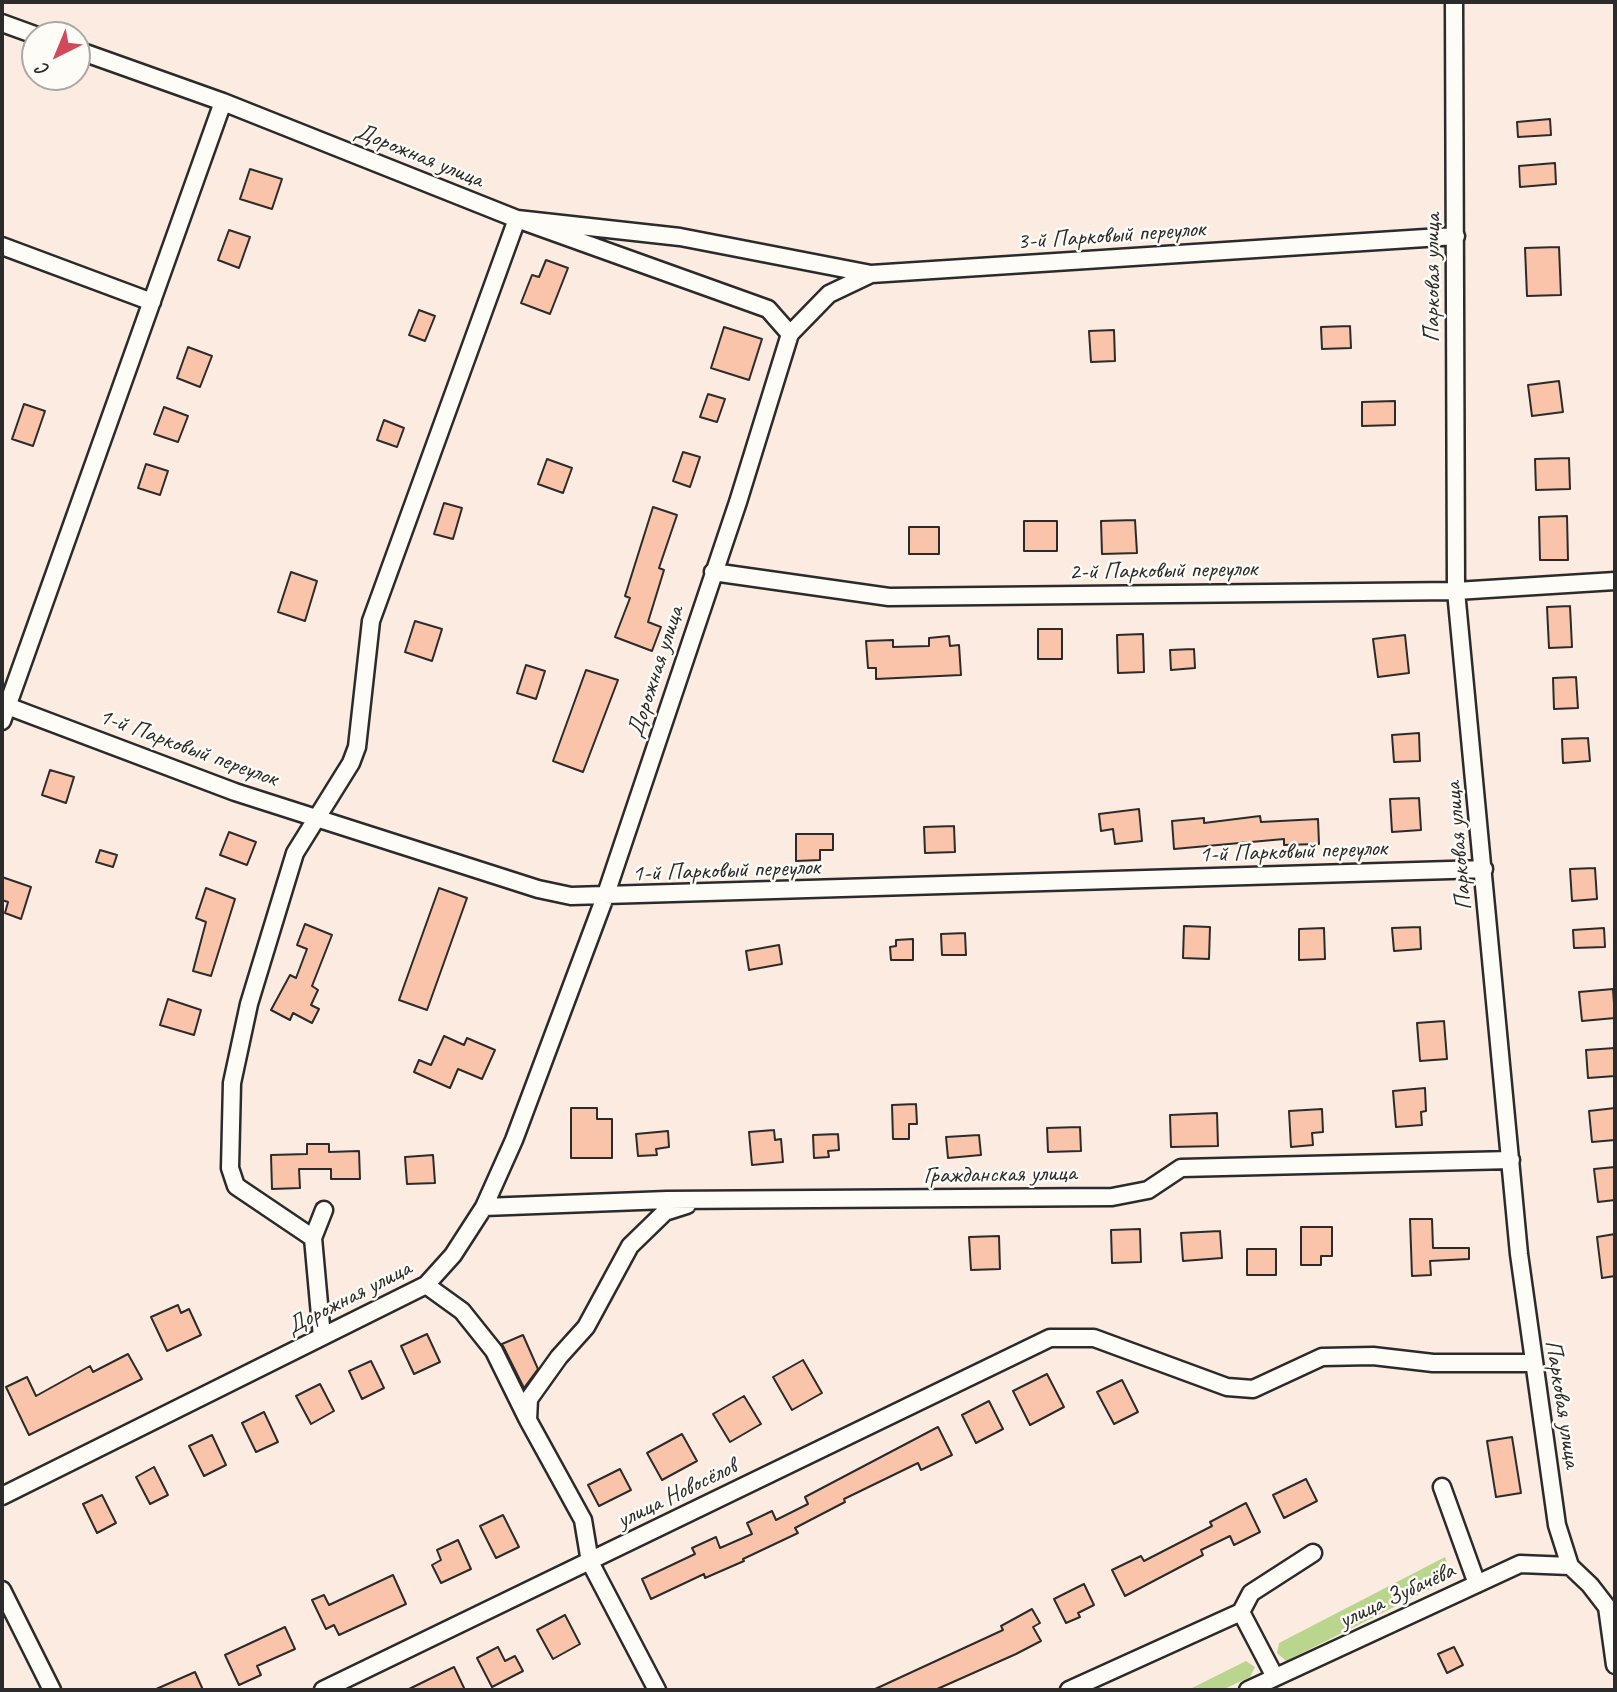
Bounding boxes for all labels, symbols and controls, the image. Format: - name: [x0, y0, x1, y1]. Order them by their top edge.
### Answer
- north arrow: [21, 21, 91, 91]
- text: С: [31, 58, 55, 82]
- street label: Дорожная улица: [351, 117, 487, 195]
- street label: Парковая улица: [1419, 213, 1447, 343]
- street label: 3-й Парковый переулок: [1016, 215, 1206, 257]
- street label: 2-й Парковый переулок: [1069, 555, 1257, 587]
- street label: Дорожная улица: [621, 603, 691, 741]
- street label: 1-й Парковый переулок: [95, 702, 281, 794]
- street label: Парковая улица: [1439, 780, 1479, 912]
- street label: 1-й Парковый переулок: [1199, 834, 1387, 870]
- street label: 1-й Парковый переулок: [632, 853, 820, 889]
- street label: Гражданская улица: [923, 1159, 1077, 1191]
- street label: Дорожная улица: [282, 1254, 416, 1342]
- street label: Парковая улица: [1538, 1338, 1586, 1470]
- street label: улица Новосёлов: [612, 1453, 742, 1535]
- street label: улица Зубачёва: [1334, 1557, 1460, 1635]

